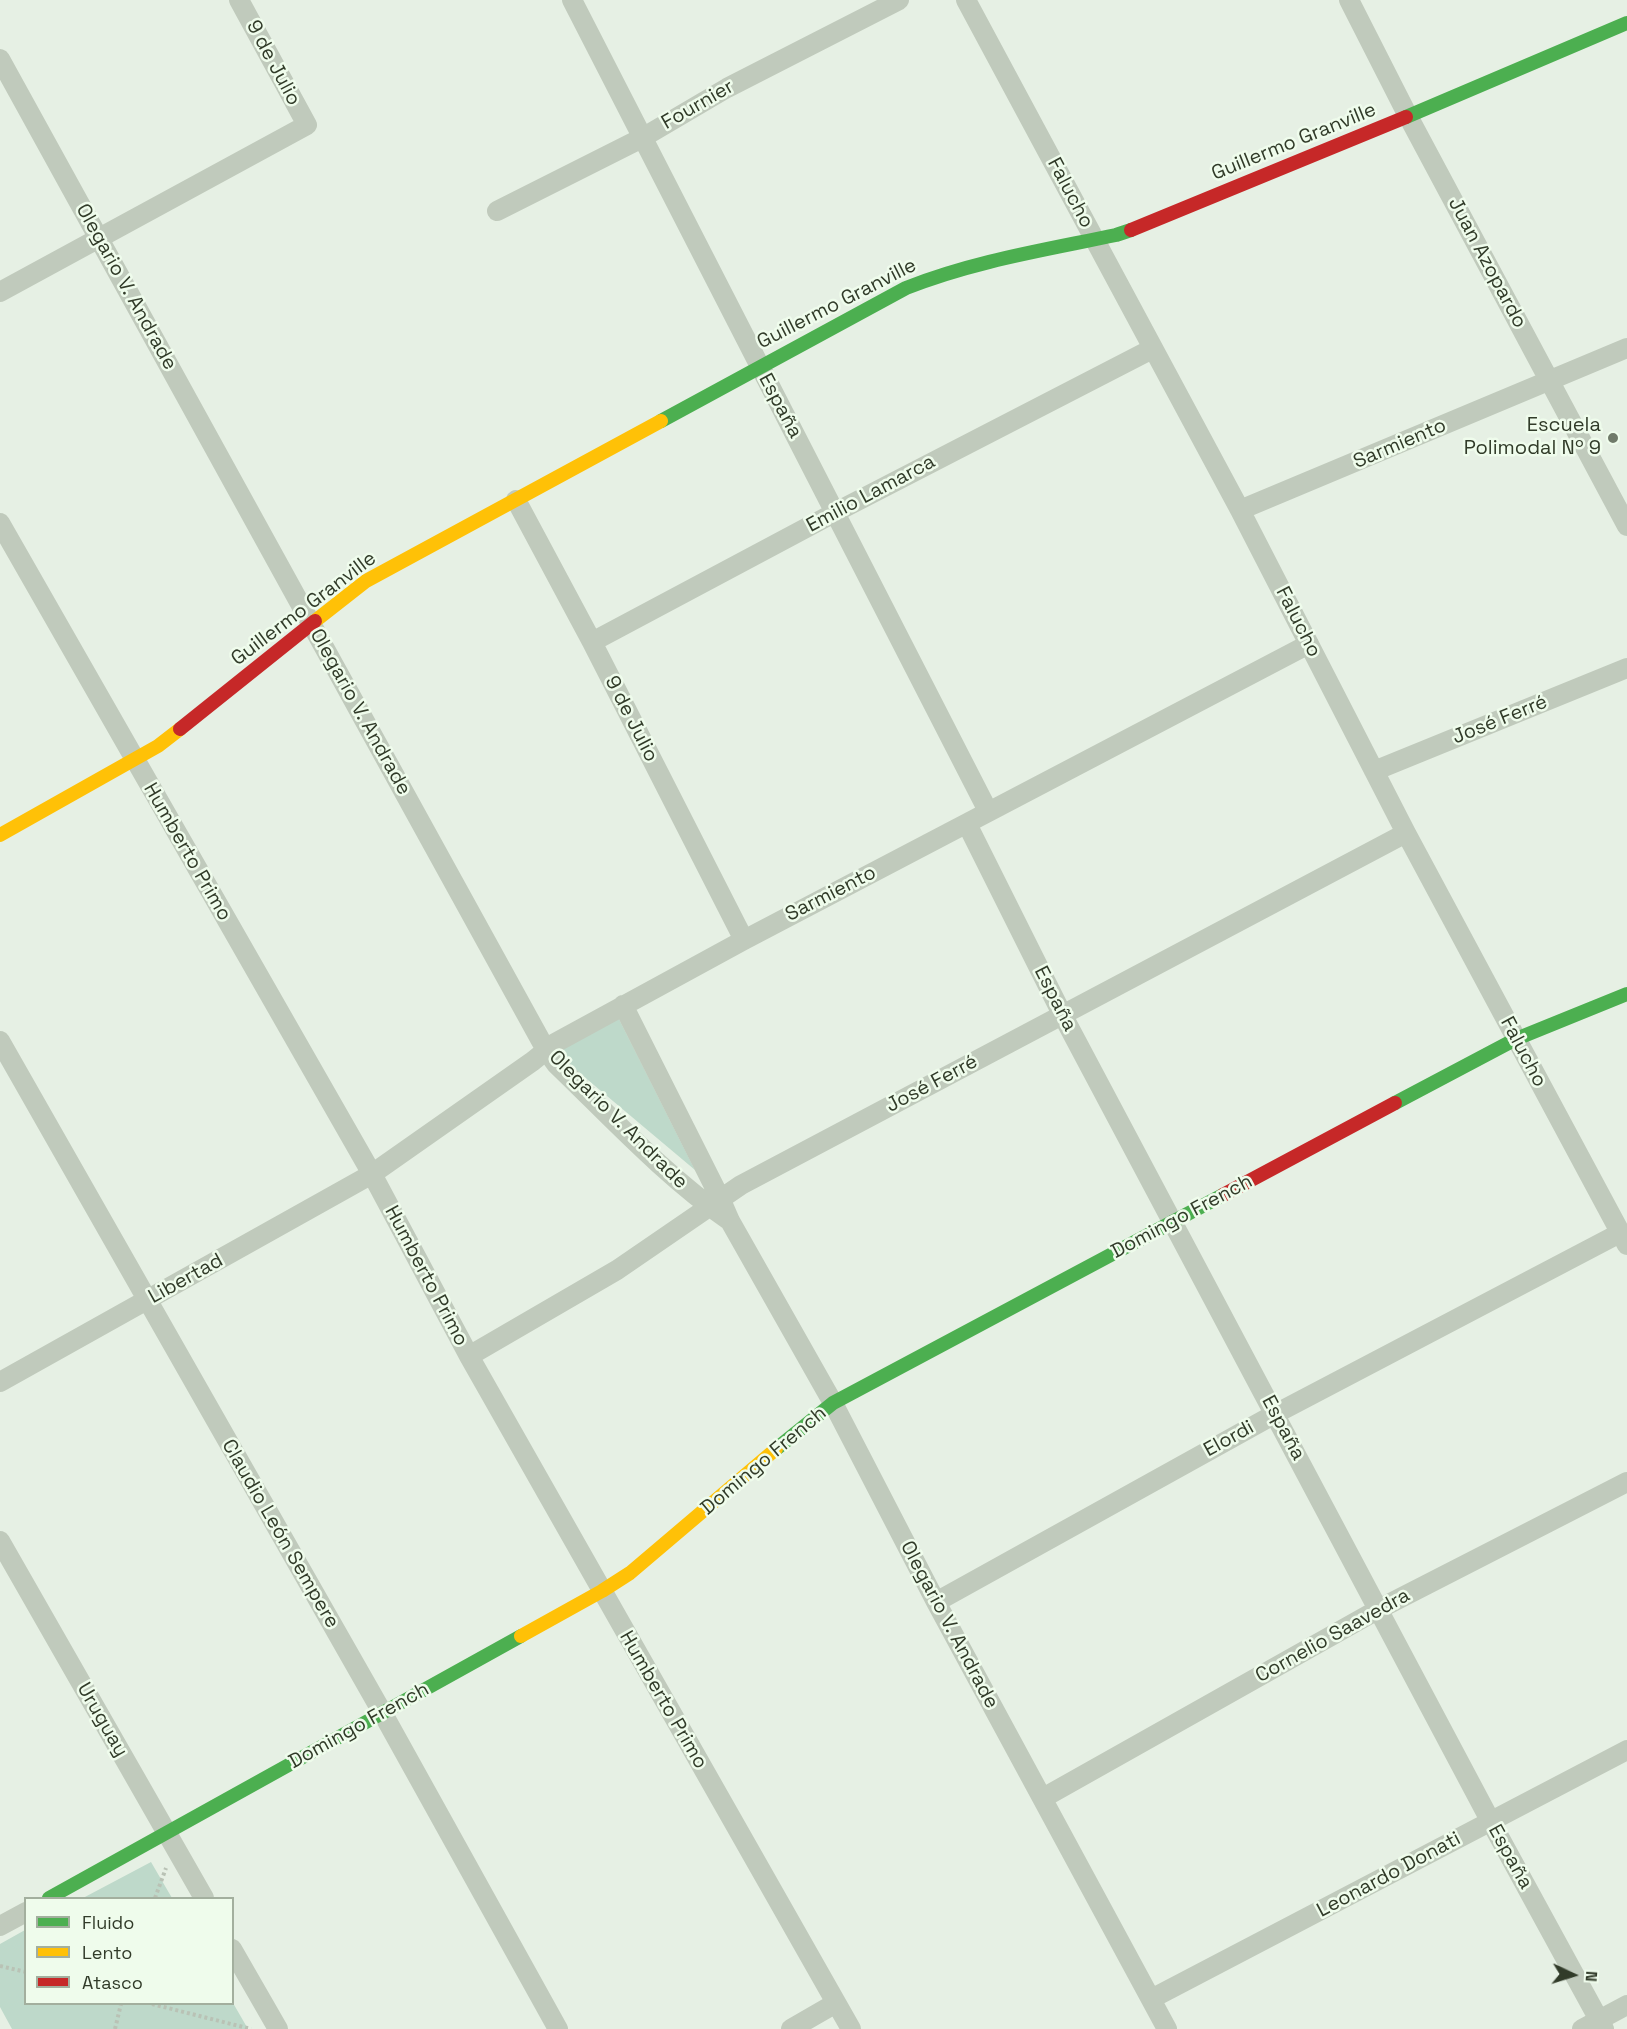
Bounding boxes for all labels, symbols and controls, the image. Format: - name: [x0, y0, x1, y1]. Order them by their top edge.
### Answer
- street label: 9 de Julio: [241, 16, 305, 110]
- street label: Fournier: [658, 75, 738, 135]
- street label: Guillermo Granville: [1208, 98, 1380, 186]
- street label: Falucho: [1042, 154, 1098, 232]
- street label: Juan Azopardo: [1443, 194, 1531, 332]
- street label: Olegario V. Andrade: [70, 200, 182, 374]
- street label: Guillermo Granville: [753, 253, 921, 355]
- street label: España: [753, 369, 807, 443]
- street label: Sarmiento: [1350, 414, 1450, 474]
- place label: Escuela Polimodal Nº 9: [1464, 414, 1601, 461]
- marker: Escuela Polimodal Nº 9: [1606, 431, 1620, 445]
- street label: Emilio Lamarca: [802, 450, 940, 538]
- street label: Guillermo Granville: [227, 547, 381, 671]
- street label: Falucho: [1270, 583, 1326, 661]
- street label: Olegario V. Andrade: [304, 625, 416, 799]
- street label: 9 de Julio: [599, 672, 663, 766]
- street label: José Ferré: [1449, 690, 1551, 750]
- street label: Humberto Primo: [138, 779, 236, 925]
- street label: Sarmiento: [782, 861, 880, 927]
- street label: España: [1028, 962, 1082, 1036]
- street label: Falucho: [1495, 1013, 1551, 1091]
- street label: Olegario V. Andrade: [544, 1046, 692, 1194]
- street label: José Ferré: [882, 1050, 982, 1118]
- street label: Domingo French: [1107, 1170, 1257, 1264]
- street label: Humberto Primo: [379, 1202, 473, 1350]
- street label: Libertad: [145, 1249, 227, 1309]
- street label: España: [1256, 1391, 1310, 1465]
- street label: Domingo French: [696, 1401, 832, 1521]
- street label: Elordi: [1200, 1416, 1258, 1462]
- street label: Claudio León Sempere: [216, 1435, 344, 1633]
- street label: Olegario V. Andrade: [895, 1537, 1003, 1713]
- street label: Cornelio Saavedra: [1252, 1584, 1414, 1688]
- street label: Humberto Primo: [614, 1627, 712, 1773]
- street label: Domingo French: [285, 1678, 433, 1774]
- street label: Uruguay: [71, 1679, 133, 1761]
- street label: España: [1483, 1821, 1537, 1893]
- street label: Leonardo Donati: [1313, 1827, 1465, 1923]
- legend: [24, 1897, 234, 2005]
- text: Fluido: [82, 1911, 134, 1934]
- text: Lento: [82, 1941, 132, 1964]
- north arrow: [1543, 1945, 1603, 2005]
- text: N: [1581, 1970, 1602, 1982]
- text: Atasco: [82, 1971, 143, 1994]

